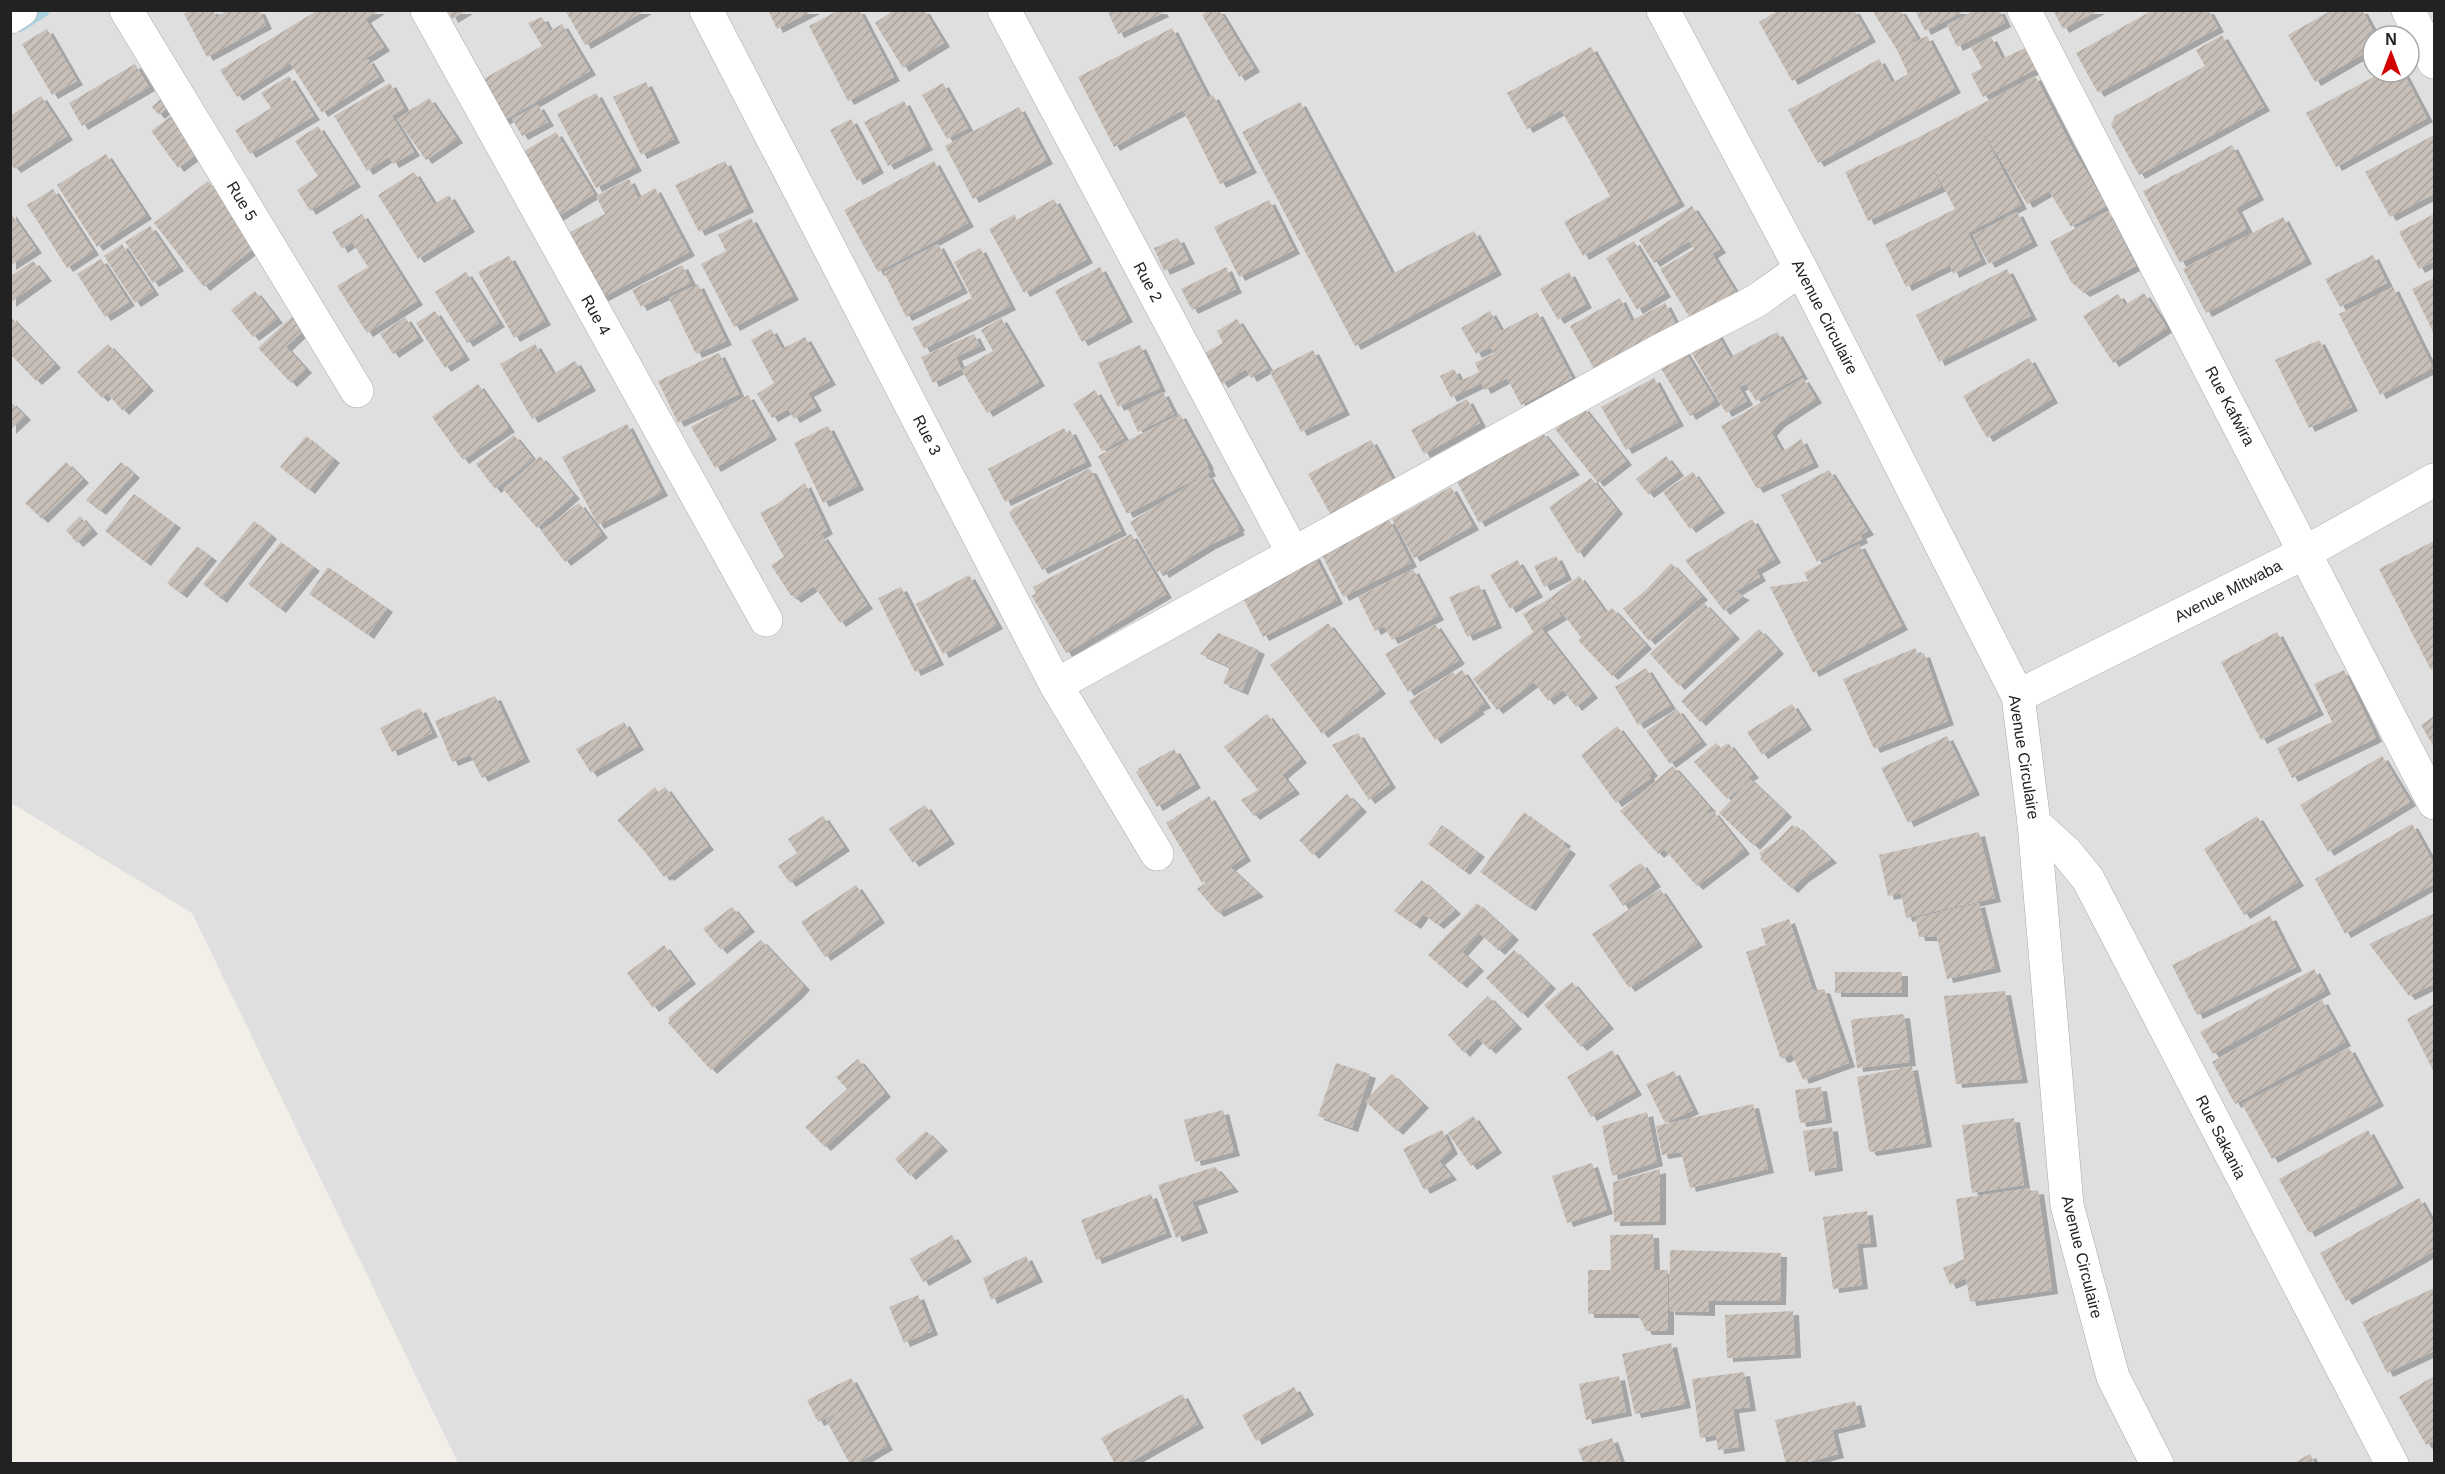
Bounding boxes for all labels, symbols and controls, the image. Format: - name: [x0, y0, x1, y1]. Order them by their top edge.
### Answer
- north arrow: [2361, 24, 2421, 84]
- text: N: [2385, 31, 2397, 48]
- street label: Rue 5: [224, 178, 260, 224]
- street label: Avenue Circulaire: [1789, 257, 1861, 377]
- street label: Rue 2: [1130, 259, 1166, 305]
- street label: Rue 4: [578, 292, 614, 338]
- street label: Rue Kafwira: [2202, 364, 2258, 449]
- street label: Rue 3: [910, 412, 944, 458]
- street label: Avenue Mitwaba: [2172, 557, 2285, 625]
- street label: Avenue Circulaire: [2006, 693, 2042, 821]
- street label: Rue Sakania: [2193, 1092, 2249, 1182]
- street label: Avenue Circulaire: [2059, 1194, 2106, 1320]

